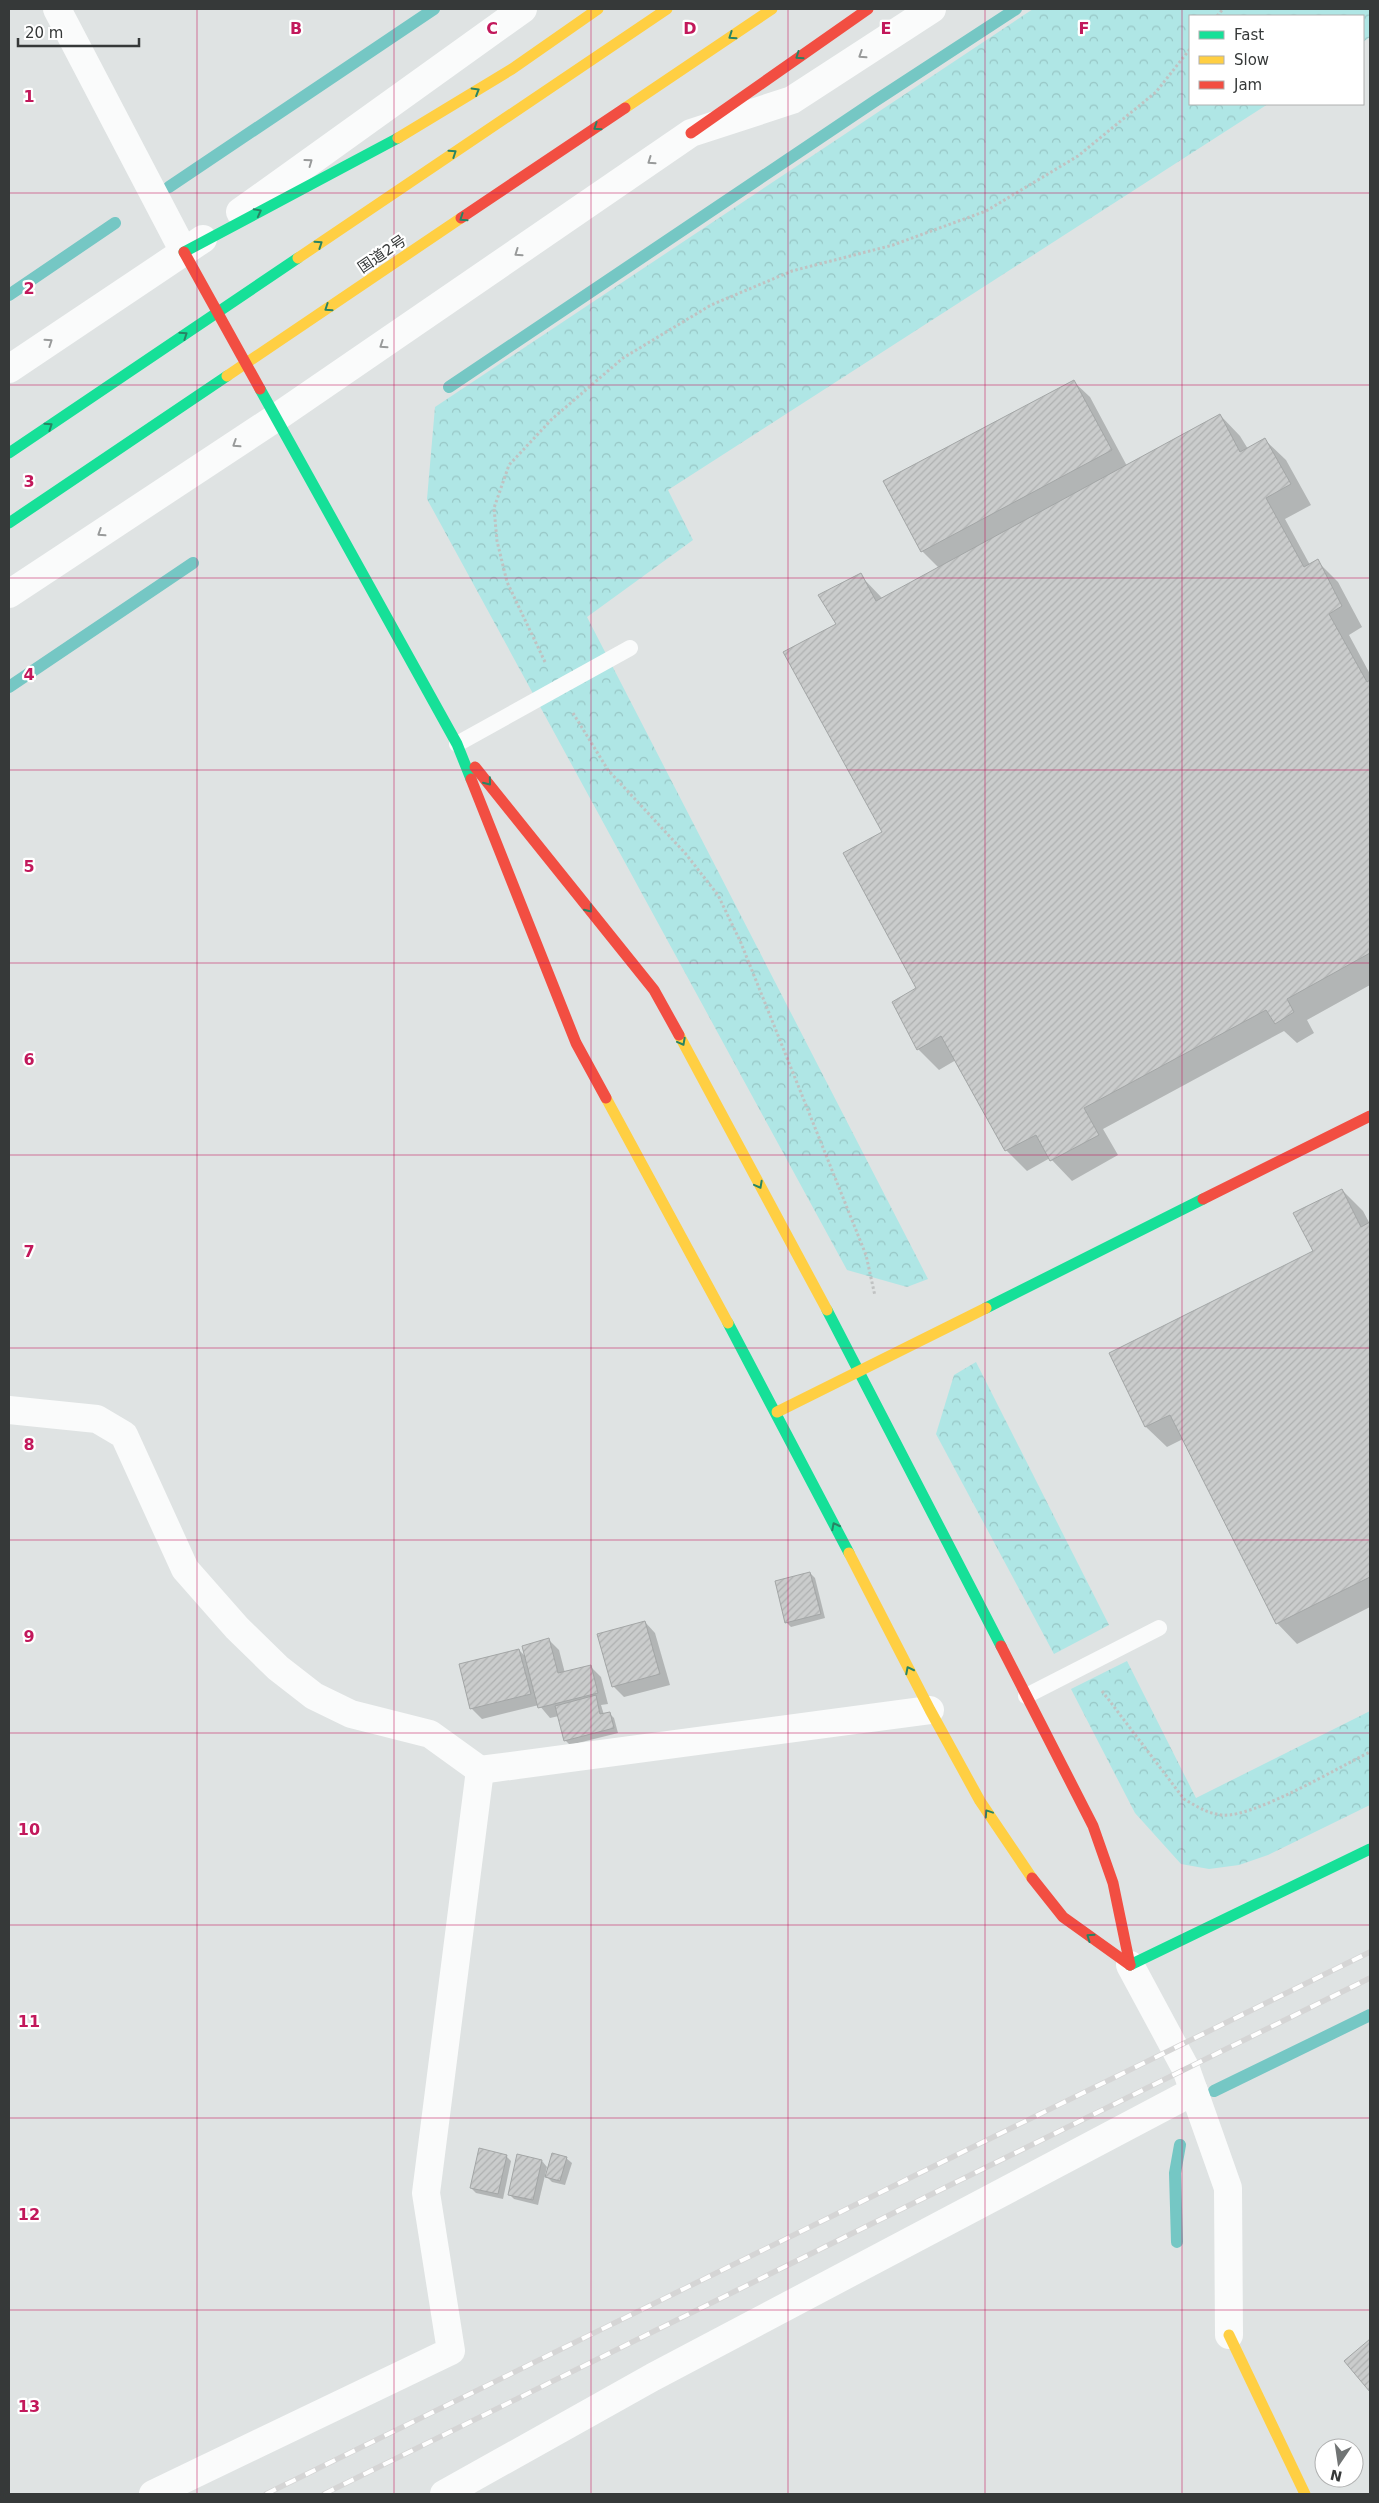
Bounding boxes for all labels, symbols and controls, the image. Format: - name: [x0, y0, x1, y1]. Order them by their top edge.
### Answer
- scale bar: [18, 15, 139, 47]
- legend: [1189, 15, 1364, 105]
- text: B: [290, 19, 302, 38]
- text: C: [486, 19, 498, 38]
- text: D: [683, 19, 697, 38]
- text: E: [881, 19, 891, 38]
- text: F: [1079, 19, 1089, 38]
- text: 20 m: [25, 24, 63, 42]
- text: Fast: [1234, 26, 1264, 44]
- one-way arrow: [728, 30, 738, 39]
- one-way arrow: [858, 48, 867, 58]
- one-way arrow: [795, 50, 805, 59]
- text: Slow: [1234, 51, 1269, 69]
- text: Jam: [1233, 76, 1262, 94]
- text: 1: [23, 87, 35, 106]
- one-way arrow: [471, 87, 480, 97]
- one-way arrow: [594, 121, 603, 130]
- one-way arrow: [447, 150, 457, 159]
- one-way arrow: [647, 155, 657, 164]
- one-way arrow: [303, 160, 312, 168]
- one-way arrow: [252, 209, 261, 219]
- one-way arrow: [459, 212, 468, 221]
- street label: 国道2号: [354, 231, 410, 277]
- one-way arrow: [313, 241, 322, 250]
- one-way arrow: [514, 247, 523, 256]
- text: 2: [23, 279, 35, 298]
- one-way arrow: [324, 302, 333, 312]
- one-way arrow: [178, 332, 188, 341]
- one-way arrow: [44, 339, 53, 348]
- one-way arrow: [380, 339, 389, 348]
- one-way arrow: [43, 423, 53, 432]
- one-way arrow: [233, 438, 242, 447]
- text: 3: [23, 472, 35, 491]
- one-way arrow: [97, 527, 106, 536]
- text: 4: [23, 665, 35, 684]
- one-way arrow: [482, 776, 490, 785]
- text: 5: [23, 857, 35, 876]
- one-way arrow: [583, 903, 591, 912]
- one-way arrow: [675, 1037, 685, 1046]
- text: 6: [23, 1050, 35, 1069]
- one-way arrow: [753, 1180, 763, 1189]
- text: 7: [23, 1242, 35, 1261]
- text: 8: [23, 1435, 35, 1454]
- one-way arrow: [831, 1522, 841, 1531]
- text: 9: [23, 1627, 35, 1646]
- one-way arrow: [905, 1666, 915, 1675]
- one-way arrow: [985, 1809, 994, 1818]
- text: 10: [18, 1820, 40, 1839]
- one-way arrow: [1086, 1934, 1096, 1943]
- text: 11: [18, 2012, 40, 2031]
- text: 12: [18, 2205, 40, 2224]
- text: 13: [18, 2397, 40, 2416]
- north arrow: [1314, 2438, 1364, 2488]
- text: N: [1329, 2467, 1344, 2485]

